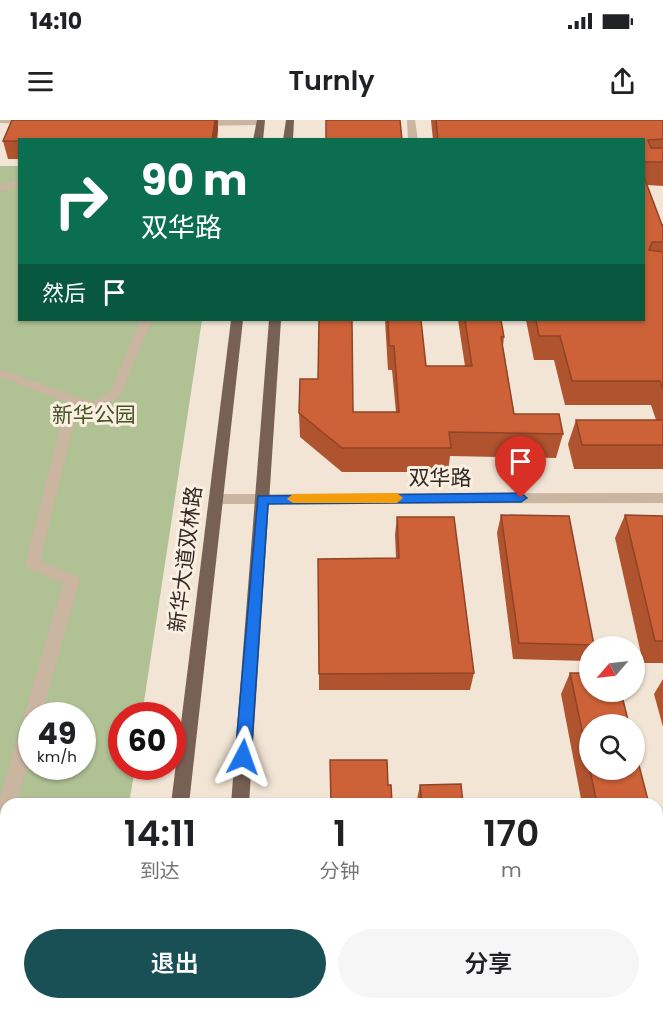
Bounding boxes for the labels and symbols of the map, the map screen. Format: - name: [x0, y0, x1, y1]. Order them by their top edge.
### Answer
- park label: 新华公园: [52, 400, 136, 429]
- pin: [495, 436, 546, 498]
- street label: 双华路: [409, 463, 472, 492]
- street label: 新华大道双林路: [162, 484, 208, 634]
- north arrow: [579, 636, 645, 702]
- speed limit sign: 60: [108, 702, 186, 780]
- position arrow: [211, 725, 275, 789]

